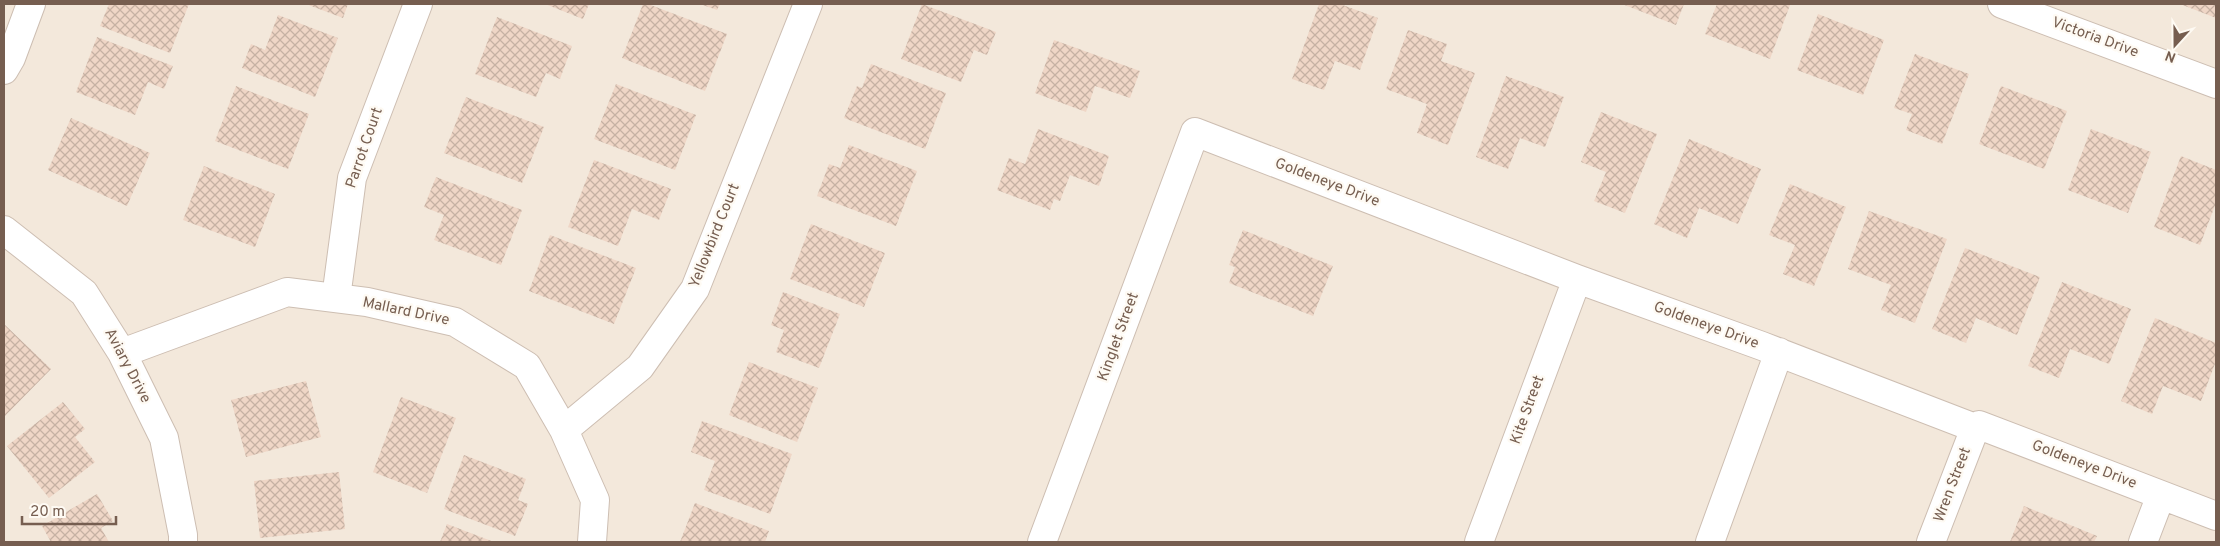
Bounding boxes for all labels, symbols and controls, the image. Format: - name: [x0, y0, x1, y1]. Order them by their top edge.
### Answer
- street label: Victoria Drive: [2049, 13, 2141, 63]
- north arrow: [2150, 20, 2200, 70]
- text: N: [2163, 46, 2179, 65]
- street label: Parrot Court: [342, 105, 388, 191]
- street label: Goldeneye Drive: [1272, 154, 1382, 212]
- street label: Yellowbird Court: [685, 181, 745, 291]
- street label: Kinglet Street: [1094, 290, 1144, 384]
- street label: Mallard Drive: [361, 294, 451, 330]
- street label: Goldeneye Drive: [1651, 298, 1761, 354]
- street label: Aviary Drive: [99, 325, 155, 407]
- street label: Kite Street: [1507, 373, 1549, 447]
- street label: Goldeneye Drive: [2029, 436, 2139, 494]
- street label: Wren Street: [1930, 445, 1976, 525]
- scale bar: [22, 494, 116, 526]
- text: 20 m: [30, 503, 65, 522]

